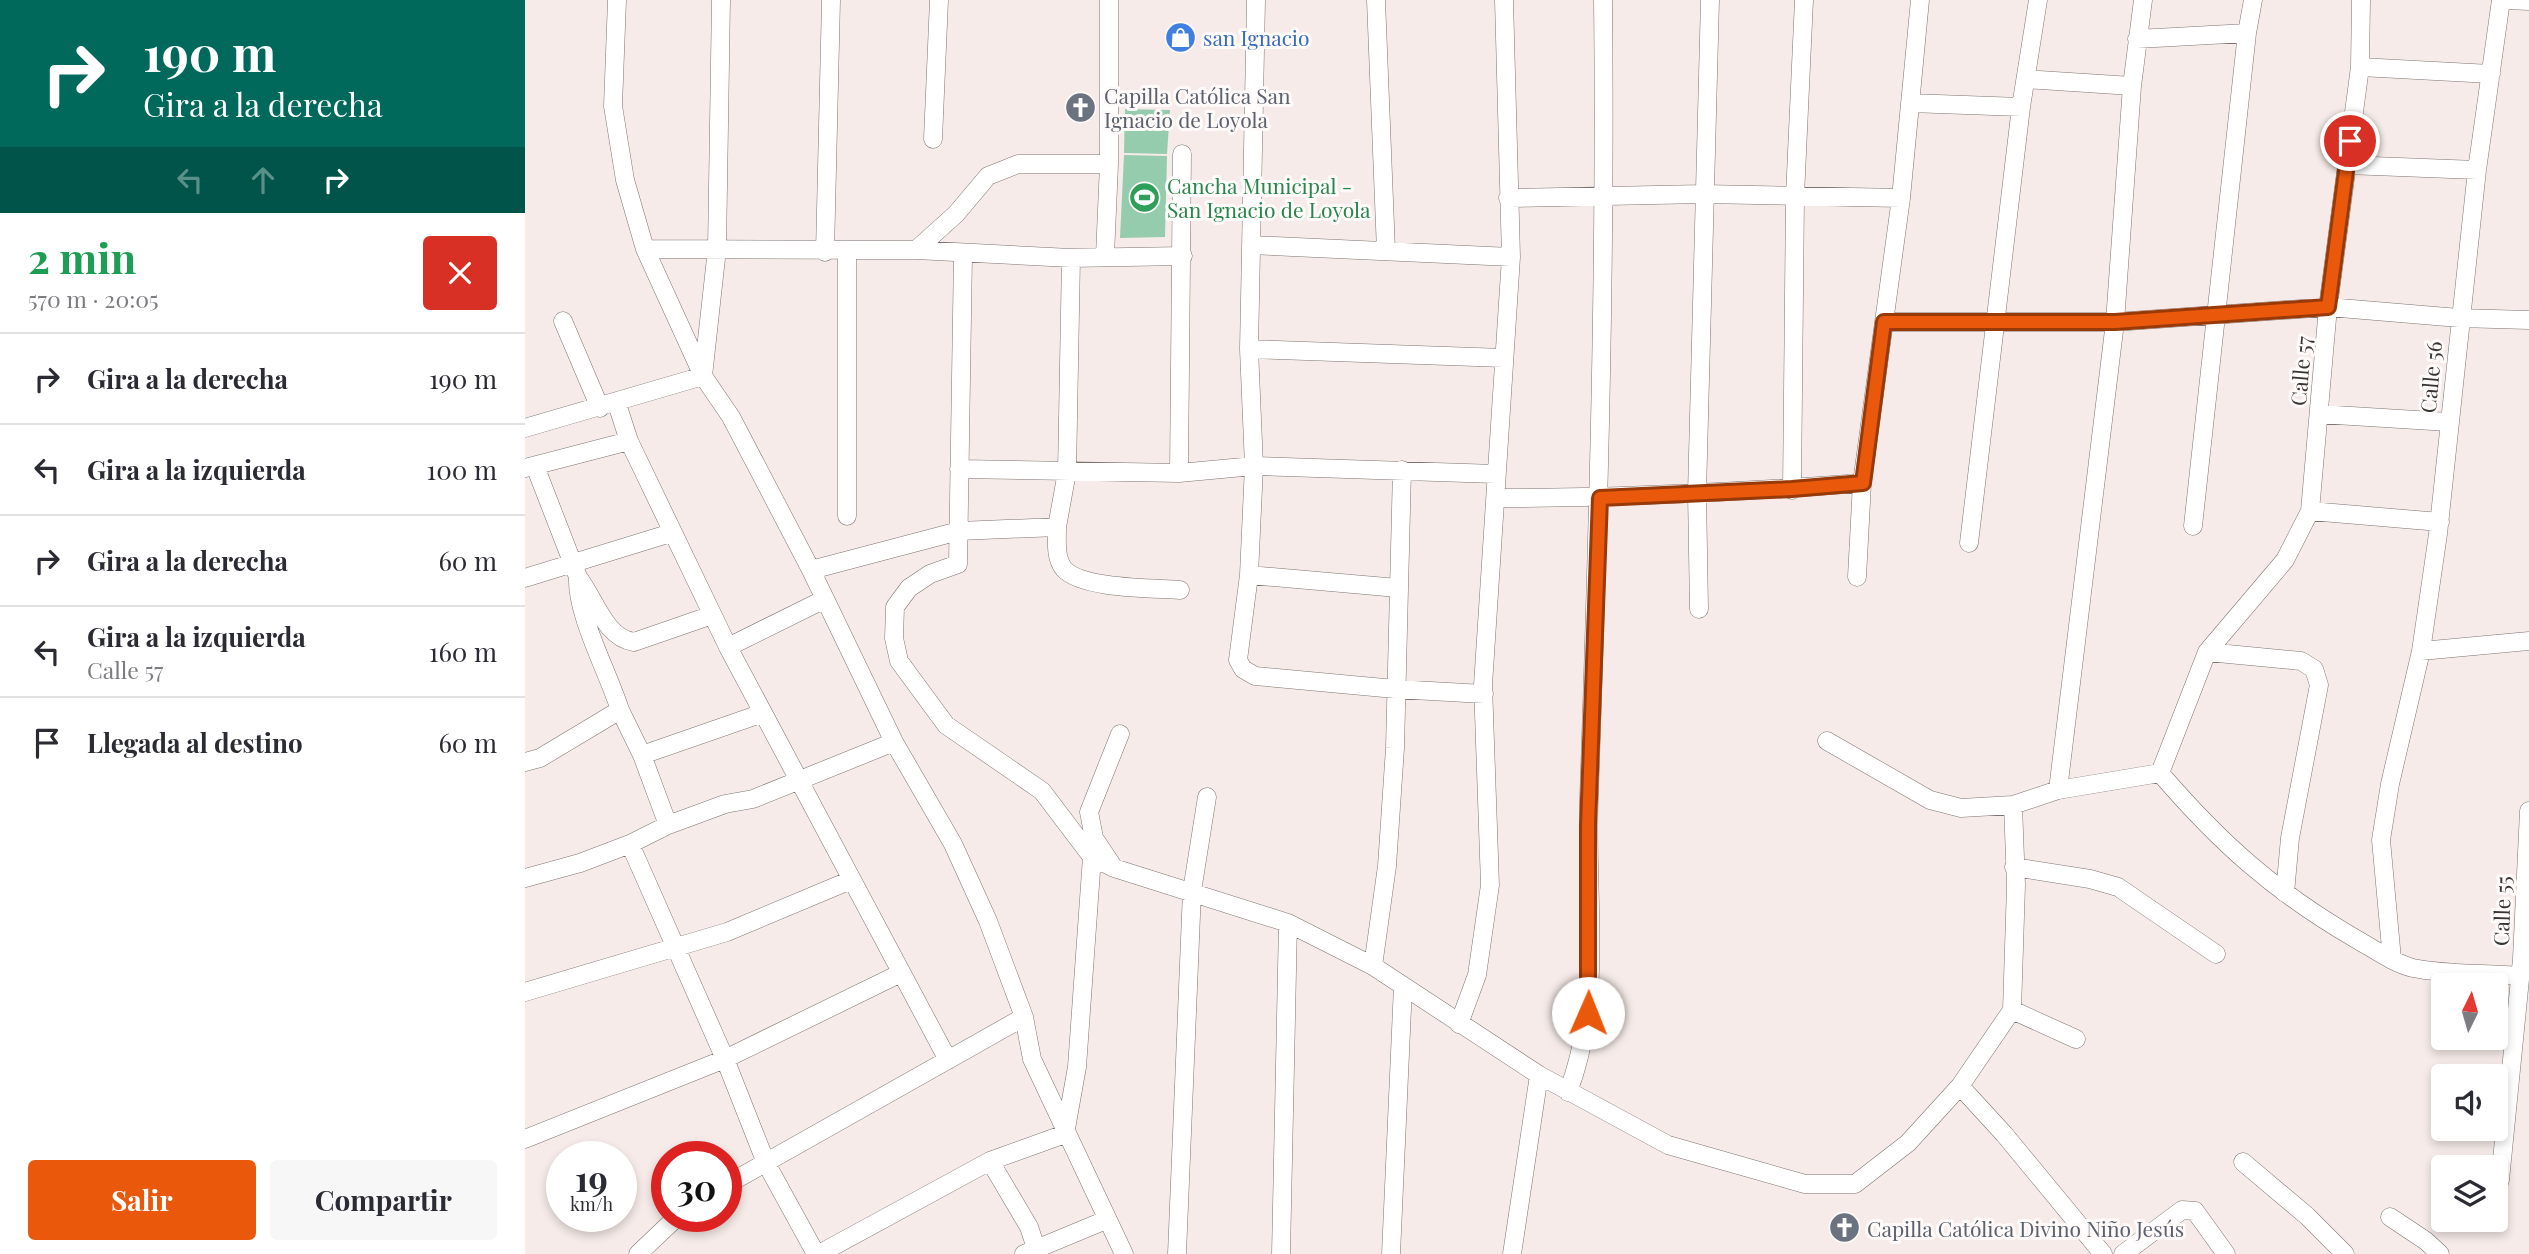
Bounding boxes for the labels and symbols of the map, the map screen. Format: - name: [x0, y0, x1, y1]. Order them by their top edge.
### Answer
- shop icon: san Ignacio: [1163, 20, 1197, 54]
- place label: san Ignacio: [1203, 23, 1310, 51]
- place label: Capilla Católica San Ignacio de Loyola: [1104, 81, 1291, 133]
- church icon: Capilla Católica San Ignacio de Loyola: [1064, 90, 1098, 124]
- pin: [2320, 111, 2380, 171]
- place label: Cancha Municipal - San Ignacio de Loyola: [1167, 171, 1371, 223]
- sports icon: Cancha Municipal - San Ignacio de Loyola: [1127, 180, 1161, 214]
- street label: Calle 57: [2283, 335, 2317, 407]
- street label: Calle 56: [2413, 340, 2447, 414]
- street label: Calle 55: [2486, 876, 2516, 946]
- north arrow: [2431, 973, 2508, 1050]
- position arrow: [1551, 976, 1625, 1050]
- speed limit sign: 30: [651, 1141, 742, 1232]
- church icon: Capilla Católica Divino Niño Jesús: [1827, 1211, 1861, 1245]
- place label: Capilla Católica Divino Niño Jesús: [1867, 1214, 2184, 1242]

